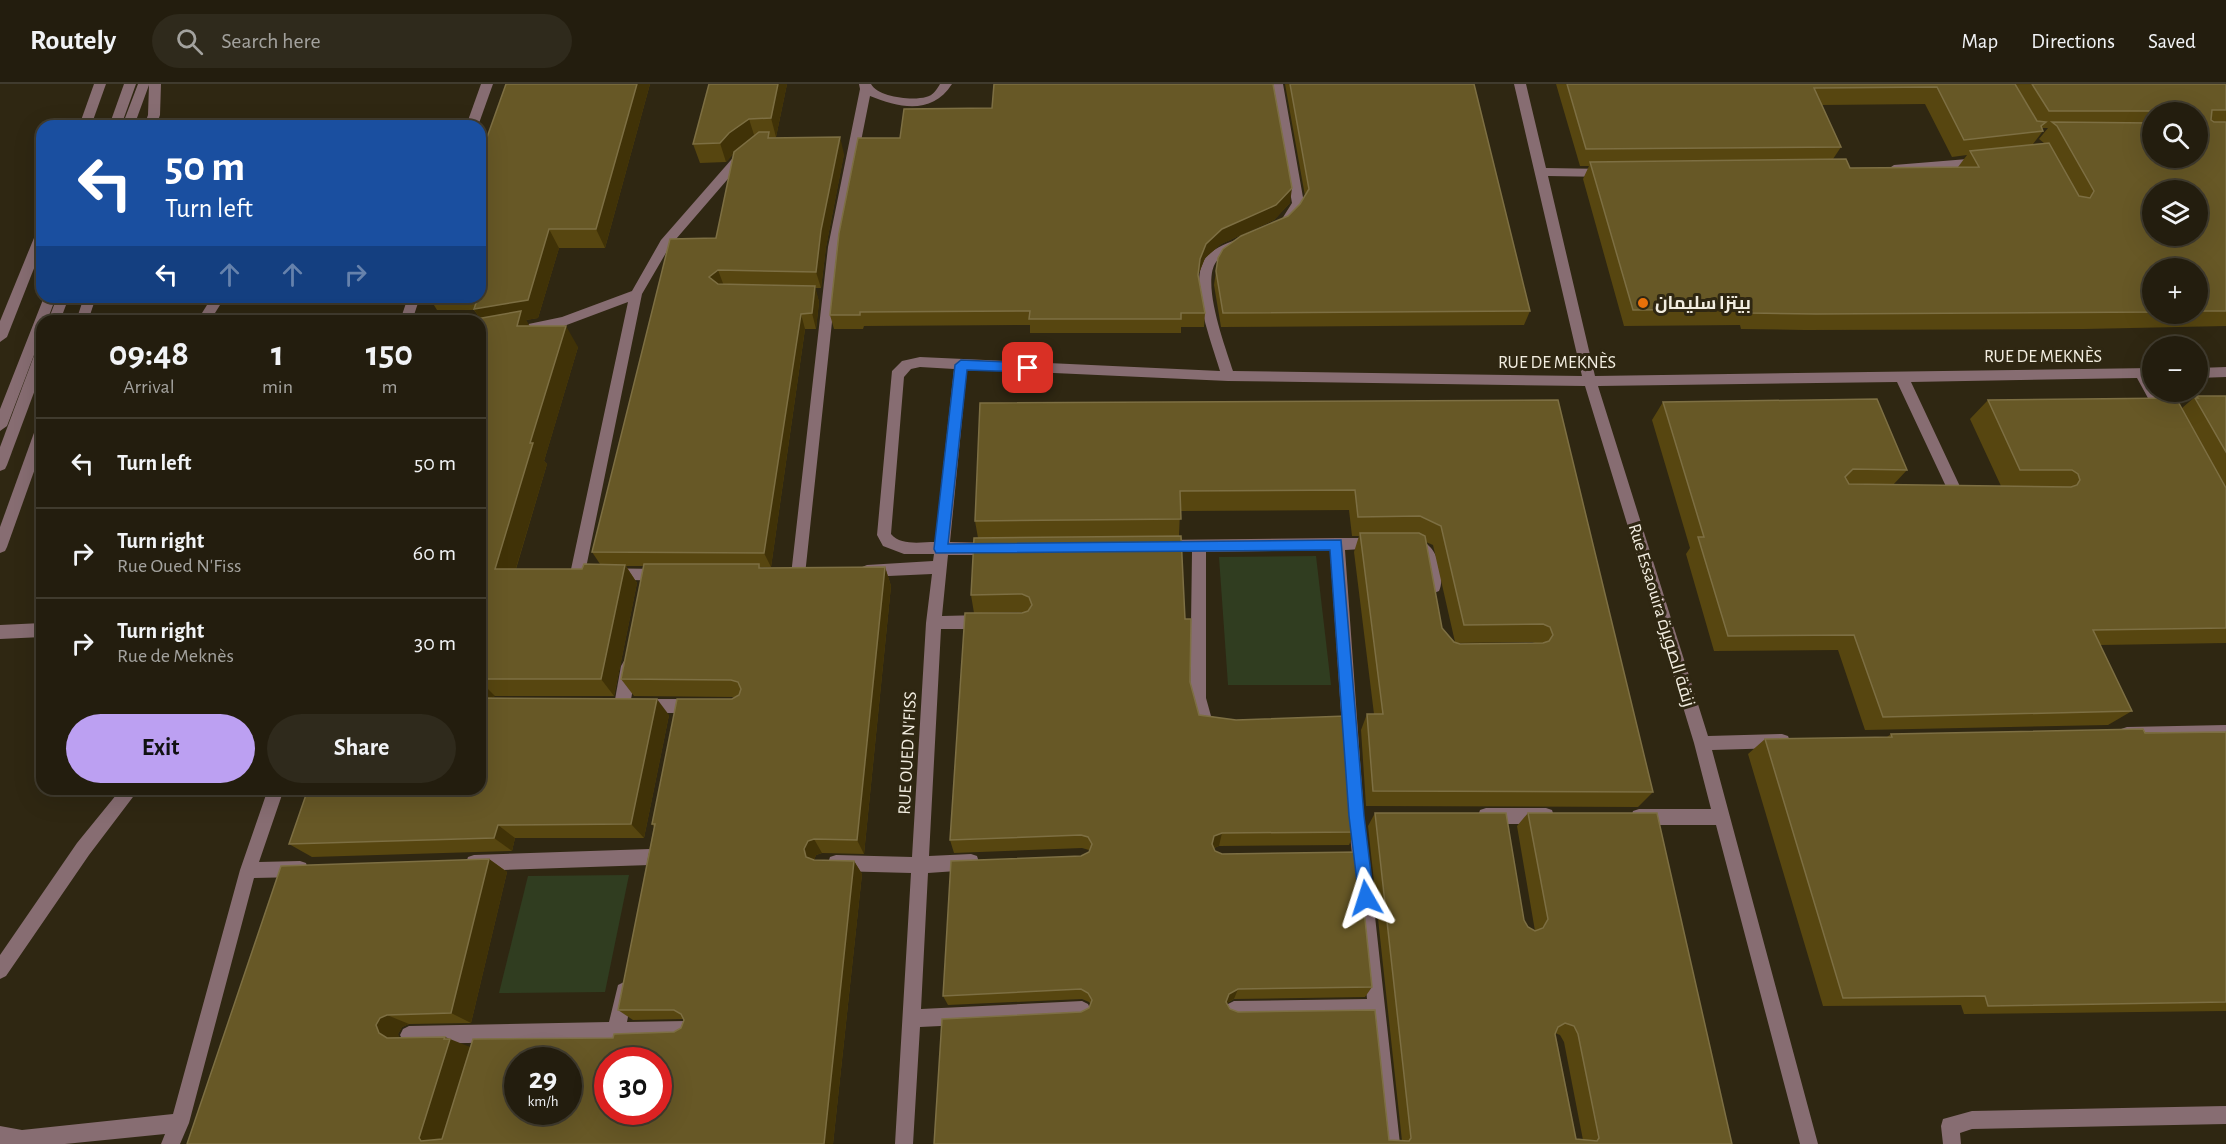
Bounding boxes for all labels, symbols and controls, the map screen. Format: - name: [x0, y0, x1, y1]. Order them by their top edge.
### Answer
- search box: [152, 14, 572, 68]
- icon: search: [173, 25, 206, 58]
- text: Routely: [30, 27, 116, 55]
- text: Search here: [221, 30, 321, 52]
- text: Map: [1962, 31, 1998, 52]
- text: Directions: [2031, 31, 2115, 52]
- text: Saved: [2148, 31, 2196, 52]
- map controls: [2142, 102, 2208, 402]
- button: search: [2142, 102, 2208, 168]
- icon: left: [66, 144, 144, 222]
- text: 50 m: [165, 146, 245, 188]
- button: layers: [2142, 180, 2208, 246]
- text: Turn left: [165, 195, 253, 222]
- icon: left: [150, 258, 183, 291]
- icon: ahead: [213, 258, 246, 291]
- icon: ahead: [276, 258, 309, 291]
- icon: right: [339, 258, 372, 291]
- button: +: [2142, 258, 2208, 324]
- place label: بيتزا سليمان: [1655, 295, 1751, 314]
- marker: بيتزا سليمان: [1636, 296, 1650, 310]
- text: 09:48: [109, 336, 189, 372]
- text: 1: [271, 336, 284, 372]
- text: 150: [366, 336, 413, 372]
- button: −: [2142, 336, 2208, 402]
- pin: [1002, 342, 1053, 393]
- street label: RUE DE MEKNÈS: [1984, 345, 2102, 366]
- icon: arrive: [1011, 351, 1044, 384]
- street label: RUE DE MEKNÈS: [1498, 351, 1616, 372]
- text: Arrival: [123, 377, 175, 397]
- text: min: [262, 377, 293, 397]
- text: m: [382, 377, 398, 397]
- icon: left: [66, 447, 99, 480]
- text: Turn left: [117, 452, 191, 474]
- text: 50 m: [414, 452, 456, 474]
- street label: Rue Essaouira زنقة الصويرة: [1624, 522, 1697, 709]
- text: Turn right: [117, 530, 204, 552]
- icon: right: [66, 537, 99, 570]
- text: 60 m: [413, 542, 456, 564]
- text: Rue Oued N'Fiss: [117, 556, 241, 576]
- text: Turn right: [117, 620, 204, 642]
- icon: right: [66, 627, 99, 660]
- text: 30 m: [414, 632, 456, 654]
- text: Rue de Meknès: [117, 646, 234, 666]
- street label: RUE OUED N'FISS: [896, 691, 920, 815]
- button: Exit: [66, 714, 255, 783]
- button: Share: [267, 714, 456, 783]
- position arrow: [1334, 866, 1398, 930]
- speed limit sign: 30: [594, 1047, 672, 1125]
- text: 29: [529, 1064, 557, 1094]
- text: km/h: [528, 1094, 558, 1109]

